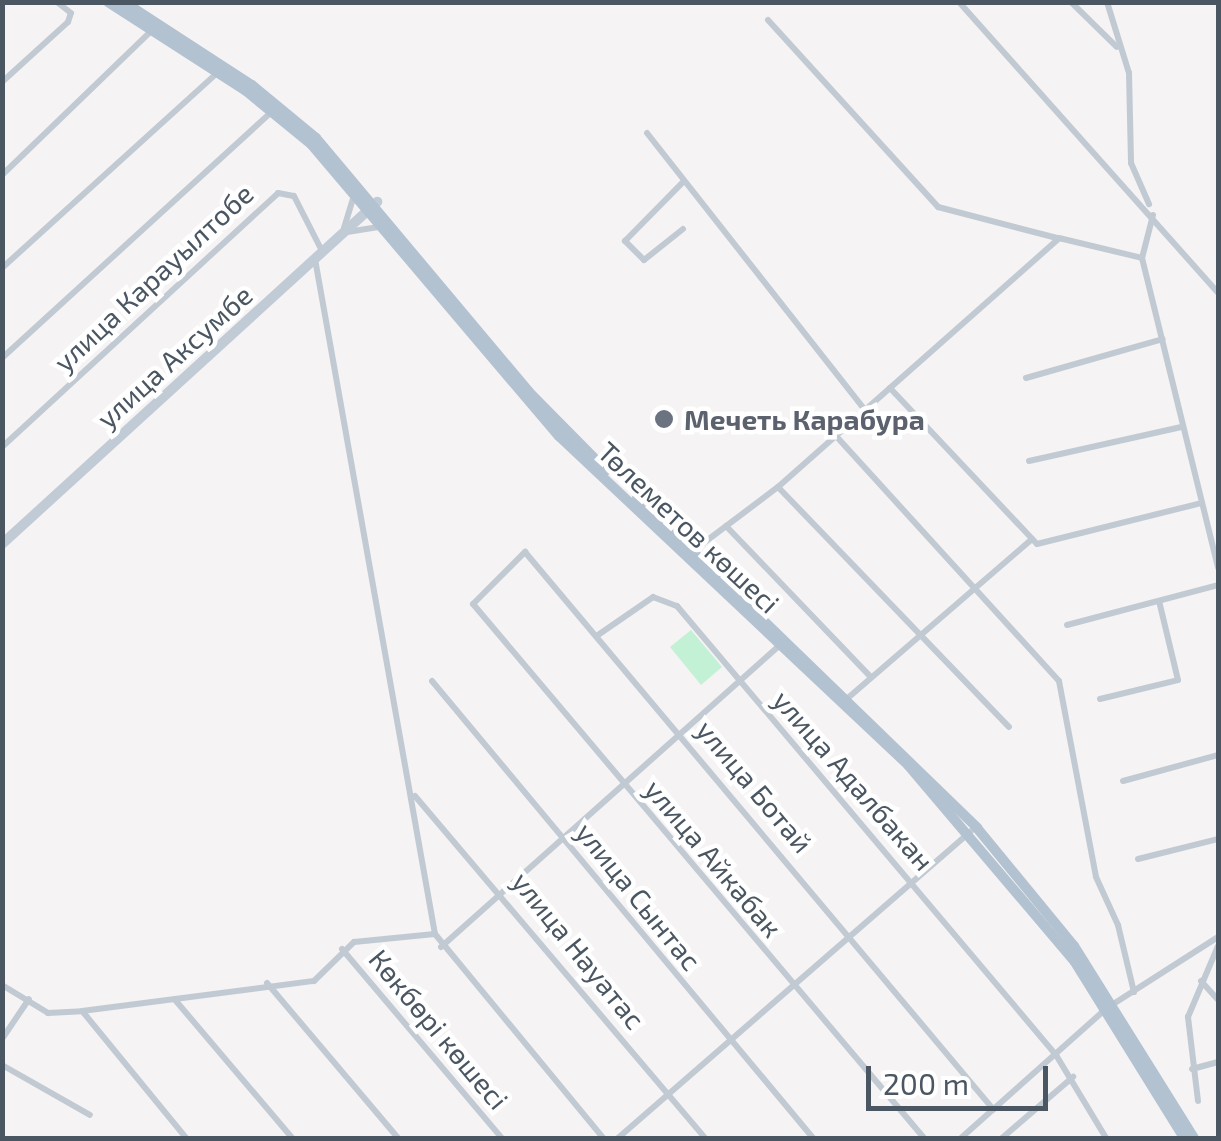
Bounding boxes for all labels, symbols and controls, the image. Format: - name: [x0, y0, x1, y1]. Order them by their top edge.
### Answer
- street label: улица Карауылтобе: [46, 176, 260, 378]
- street label: улица Аксумбе: [89, 277, 259, 435]
- place label: Мечеть Карабура: [684, 402, 925, 436]
- marker: Мечеть Карабура: [653, 408, 675, 430]
- street label: Төлеметов көшесі: [591, 434, 787, 620]
- street label: улица Адалбакан: [767, 683, 941, 877]
- street label: улица Ботай: [690, 713, 820, 859]
- street label: улица Айкабак: [638, 772, 790, 944]
- street label: улица Сынтас: [569, 816, 709, 976]
- street label: улица Науатас: [506, 865, 652, 1035]
- street label: Көкбөрі көшесі: [362, 942, 516, 1116]
- scale bar: [871, 1046, 1054, 1108]
- text: 200 m: [883, 1065, 969, 1101]

